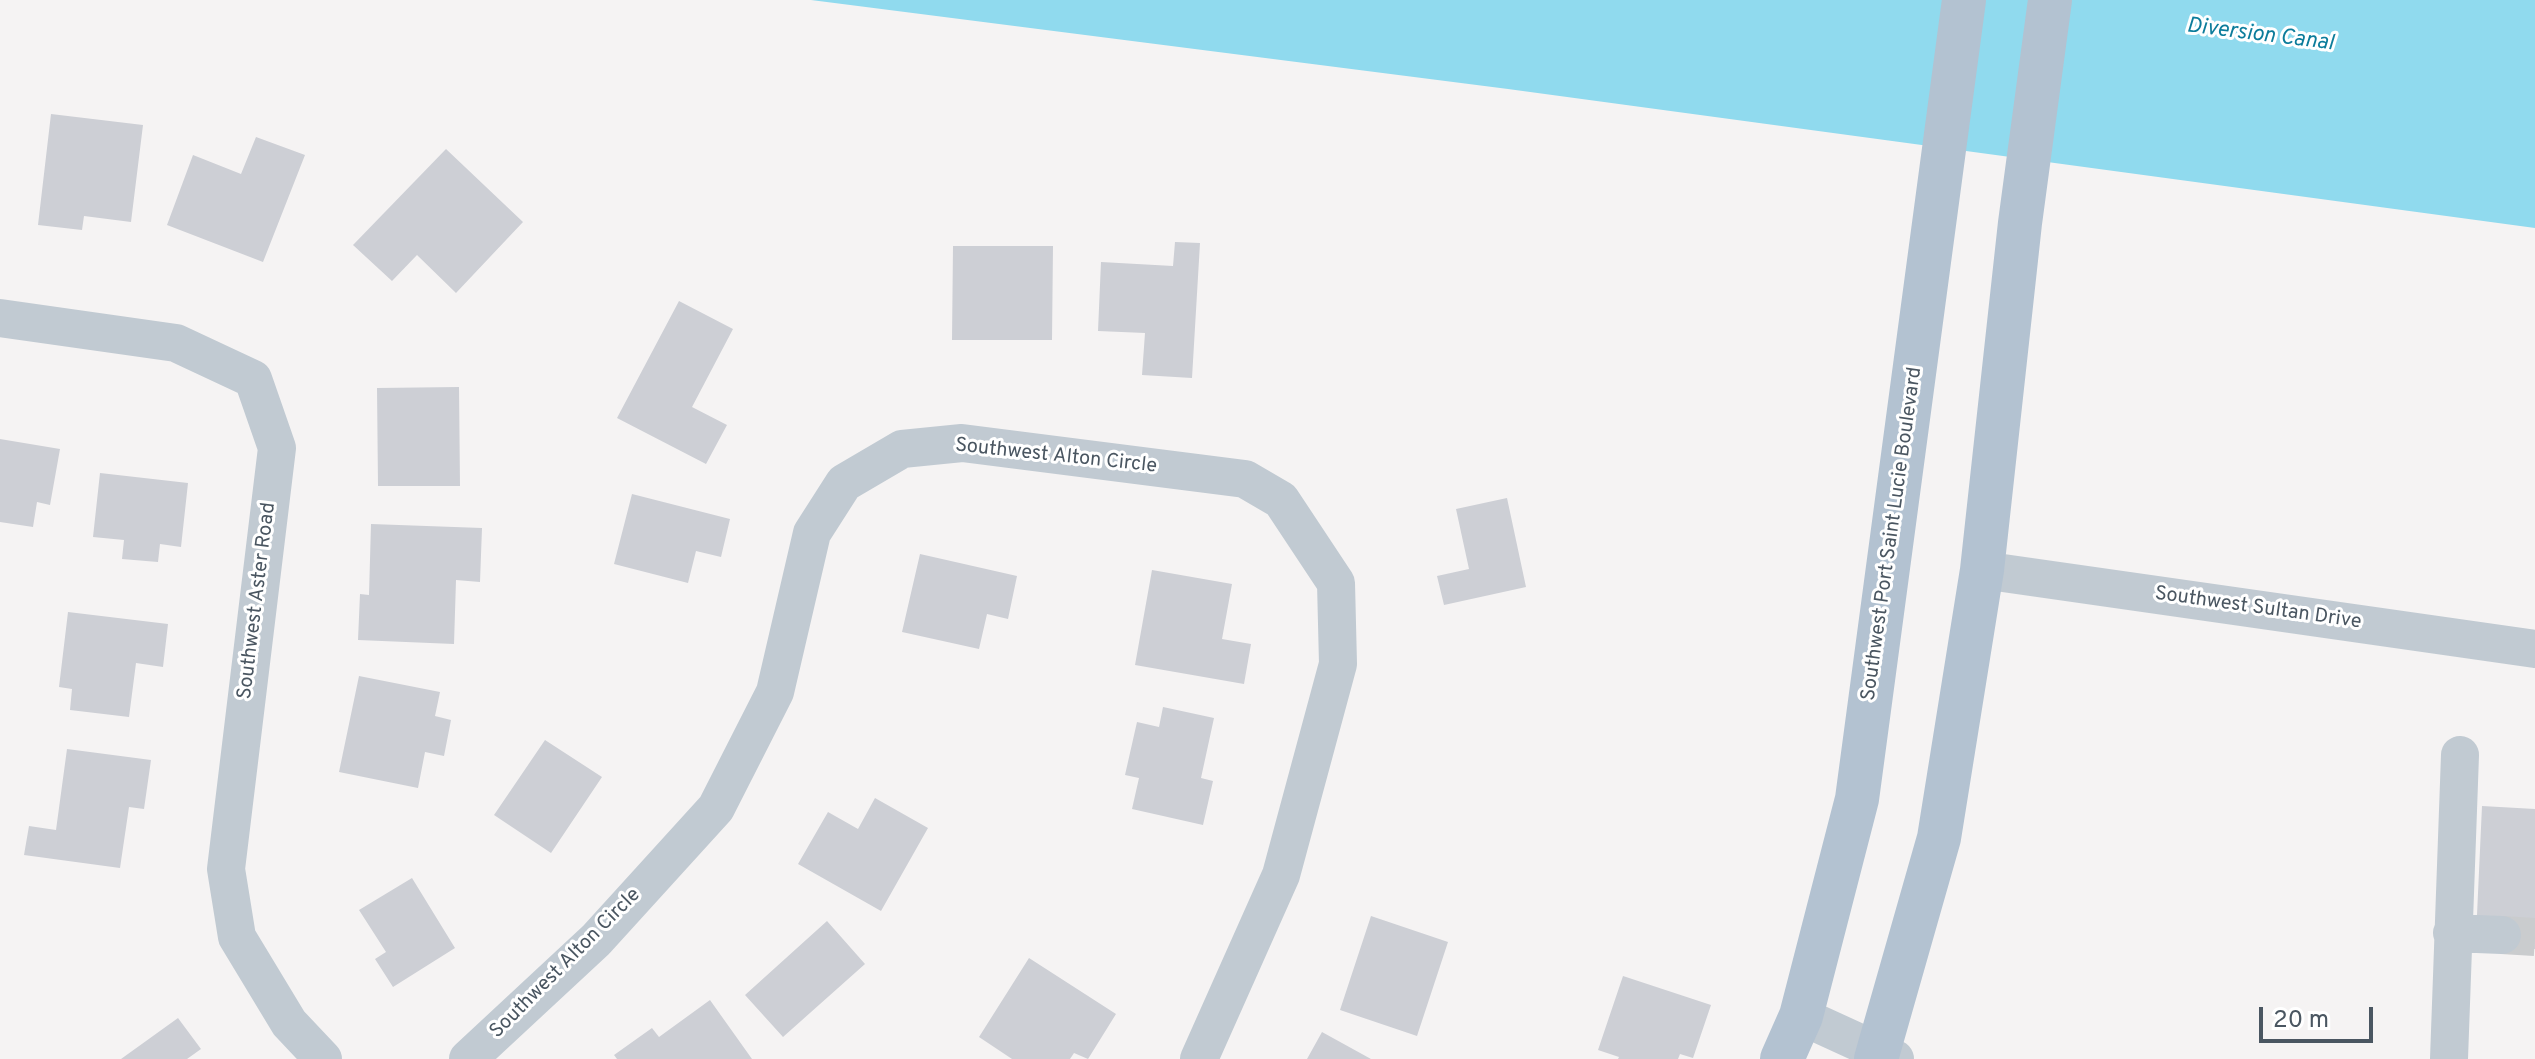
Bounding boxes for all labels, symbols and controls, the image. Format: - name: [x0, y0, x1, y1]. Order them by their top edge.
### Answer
- water label: Diversion Canal: [2185, 14, 2335, 58]
- street label: Southwest Port Saint Lucie Boulevard: [1858, 366, 1928, 702]
- street label: Southwest Alton Circle: [954, 434, 1158, 480]
- street label: Southwest Aster Road: [234, 501, 282, 701]
- street label: Southwest Sultan Drive: [2153, 583, 2363, 635]
- street label: Southwest Alton Circle: [486, 884, 646, 1044]
- scale bar: [2263, 991, 2377, 1041]
- text: 20 m: [2273, 1006, 2329, 1036]

